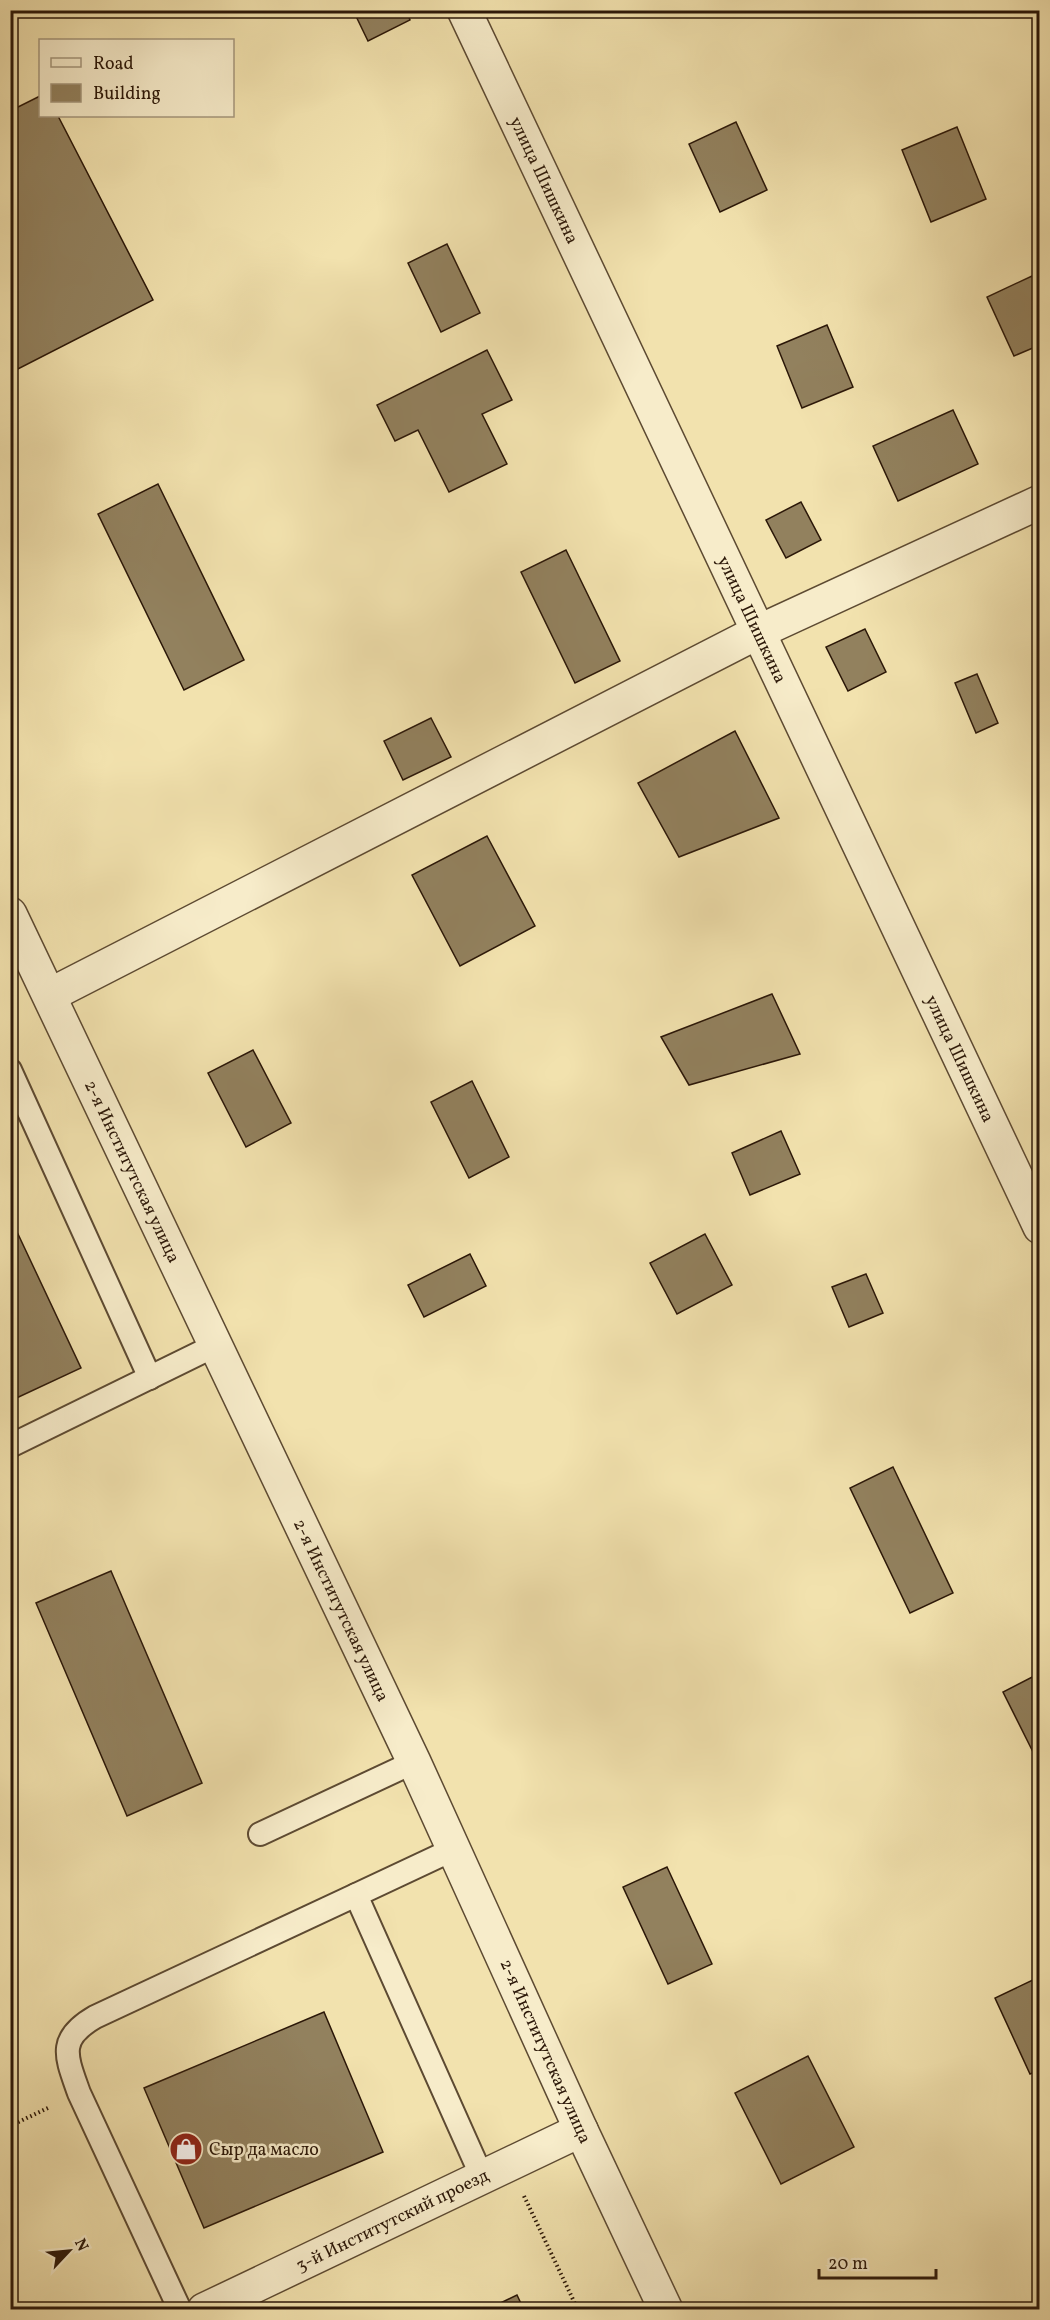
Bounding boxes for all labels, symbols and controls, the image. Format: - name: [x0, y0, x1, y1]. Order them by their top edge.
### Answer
- legend: [39, 39, 234, 117]
- text: Road: [93, 52, 134, 77]
- text: Building: [93, 82, 161, 107]
- street label: улица Шишкина: [502, 113, 584, 248]
- street label: улица Шишкина: [710, 552, 792, 688]
- street label: улица Шишкина: [918, 991, 1000, 1127]
- street label: 2-я Институтская улица: [77, 1076, 186, 1268]
- street label: 2-я Институтская улица: [286, 1515, 395, 1706]
- street label: 2-я Институтская улица: [493, 1955, 597, 2148]
- shop icon: Сыр да масло: [168, 2131, 204, 2167]
- place label: Сыр да масло: [209, 2138, 319, 2163]
- street label: 3-й Институтский проезд: [292, 2164, 493, 2279]
- north arrow: [39, 2221, 99, 2281]
- text: N: [68, 2235, 93, 2256]
- scale bar: [819, 2242, 936, 2280]
- text: 20 m: [828, 2252, 868, 2277]

